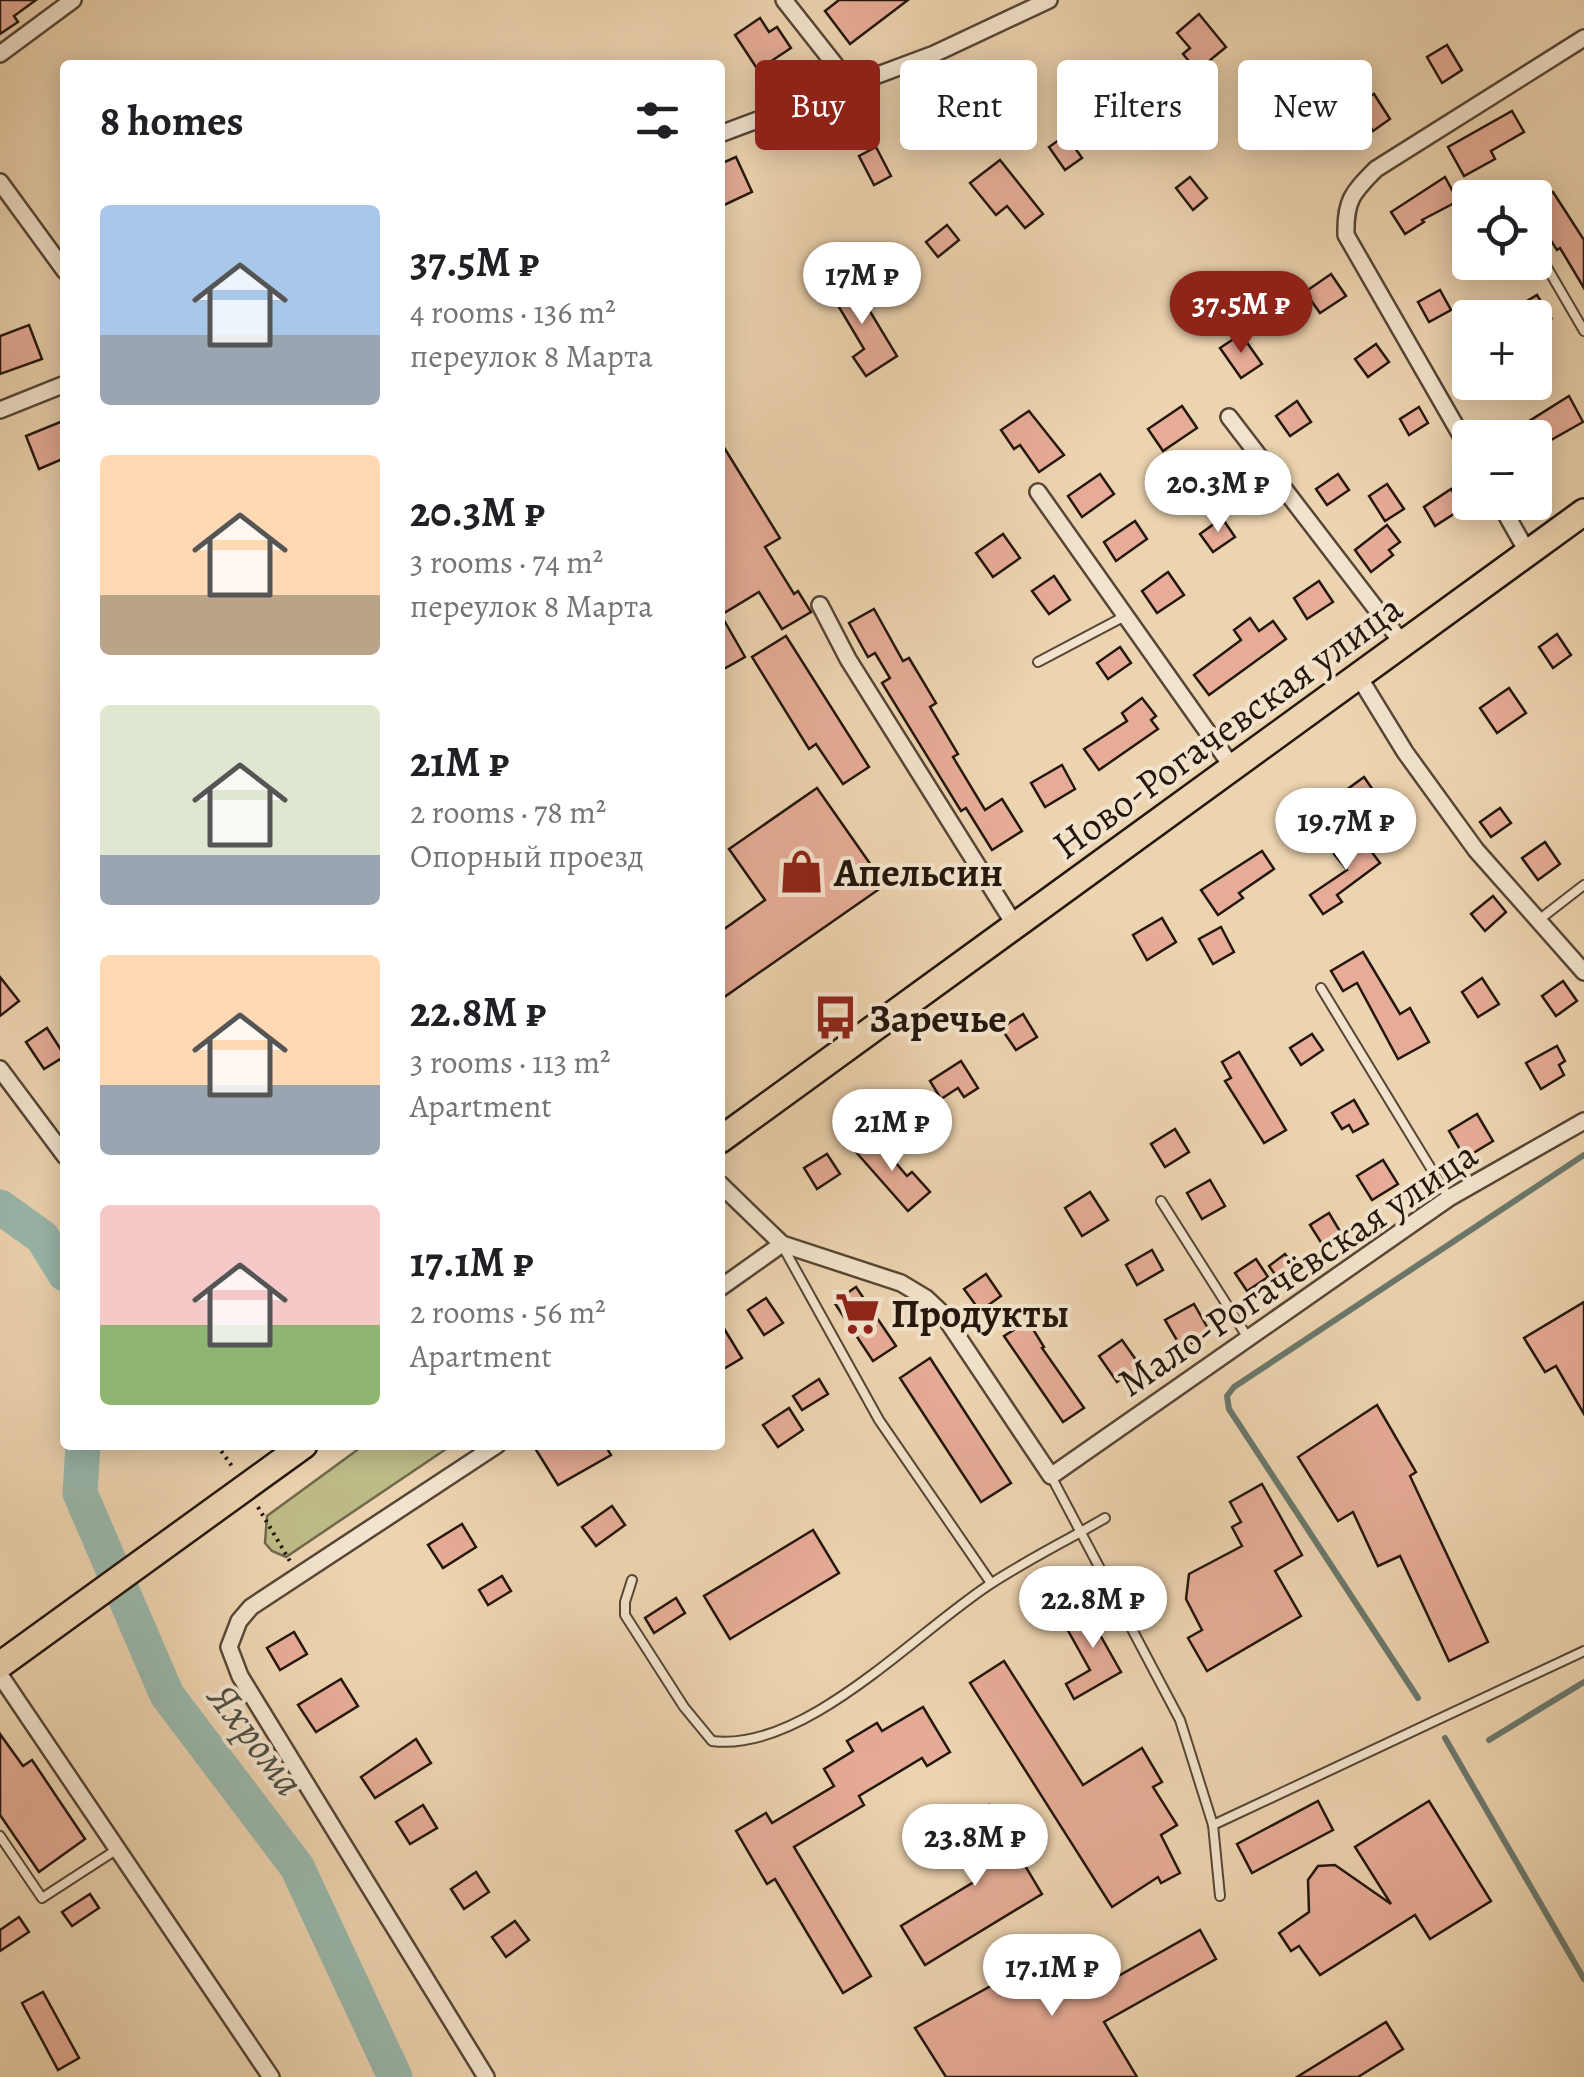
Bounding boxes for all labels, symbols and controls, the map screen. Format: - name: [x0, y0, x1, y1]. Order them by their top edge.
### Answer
- chip: Buy: [755, 60, 880, 150]
- chip: Rent: [900, 60, 1037, 150]
- chip: Filters: [1057, 60, 1218, 150]
- chip: New: [1238, 60, 1372, 150]
- text: 8 homes: [100, 92, 244, 149]
- icon: filters: [630, 93, 685, 148]
- map controls: [1452, 180, 1552, 520]
- button: locate: [1452, 180, 1552, 280]
- text: 37.5M ₽: [410, 233, 539, 290]
- pin: 17M ₽: [792, 242, 932, 327]
- icon: home: [180, 245, 300, 365]
- text: 17M ₽: [825, 252, 899, 296]
- pin: 37.5M ₽: [1149, 271, 1333, 356]
- text: 37.5M ₽: [1192, 281, 1290, 325]
- text: 4 rooms · 136 m²: [410, 290, 616, 334]
- button: +: [1452, 300, 1552, 400]
- text: переулок 8 Марта: [410, 334, 653, 378]
- button: −: [1452, 420, 1552, 520]
- pin: 20.3M ₽: [1126, 450, 1310, 535]
- text: 20.3M ₽: [1167, 460, 1269, 504]
- text: 20.3M ₽: [410, 483, 545, 540]
- icon: home: [180, 495, 300, 615]
- text: 3 rooms · 74 m²: [410, 540, 603, 584]
- street label: Ново-Рогачевская улица: [1041, 580, 1414, 872]
- text: переулок 8 Марта: [410, 584, 653, 628]
- text: 21M ₽: [410, 733, 509, 790]
- icon: home: [180, 745, 300, 865]
- pin: 19.7M ₽: [1254, 788, 1438, 873]
- text: 2 rooms · 78 m²: [410, 790, 606, 834]
- text: 19.7M ₽: [1297, 798, 1395, 842]
- text: Опорный проезд: [410, 834, 644, 878]
- place label: Апельсин: [833, 845, 1003, 900]
- shop icon: Апельсин: [777, 848, 825, 896]
- text: 22.8M ₽: [410, 983, 546, 1040]
- place label: Заречье: [869, 991, 1007, 1046]
- bus stop icon: Заречье: [812, 994, 860, 1042]
- icon: home: [180, 995, 300, 1115]
- text: 3 rooms · 113 m²: [410, 1040, 611, 1084]
- text: Apartment: [410, 1084, 552, 1128]
- pin: 21M ₽: [822, 1089, 962, 1174]
- text: 21M ₽: [854, 1099, 930, 1143]
- street label: Мало-Рогачёвская улица: [1107, 1127, 1489, 1410]
- text: 17.1M ₽: [410, 1233, 534, 1290]
- icon: home: [180, 1245, 300, 1365]
- place label: Продукты: [891, 1286, 1069, 1341]
- supermarket icon: Продукты: [834, 1289, 882, 1337]
- text: 2 rooms · 56 m²: [410, 1290, 606, 1334]
- text: Apartment: [410, 1334, 552, 1378]
- pin: 22.8M ₽: [1001, 1566, 1185, 1651]
- text: 22.8M ₽: [1041, 1576, 1145, 1620]
- water label: Яхрома: [194, 1670, 318, 1807]
- pin: 23.8M ₽: [883, 1804, 1067, 1889]
- text: 23.8M ₽: [924, 1814, 1026, 1858]
- pin: 17.1M ₽: [960, 1934, 1144, 2019]
- text: 17.1M ₽: [1005, 1944, 1099, 1988]

